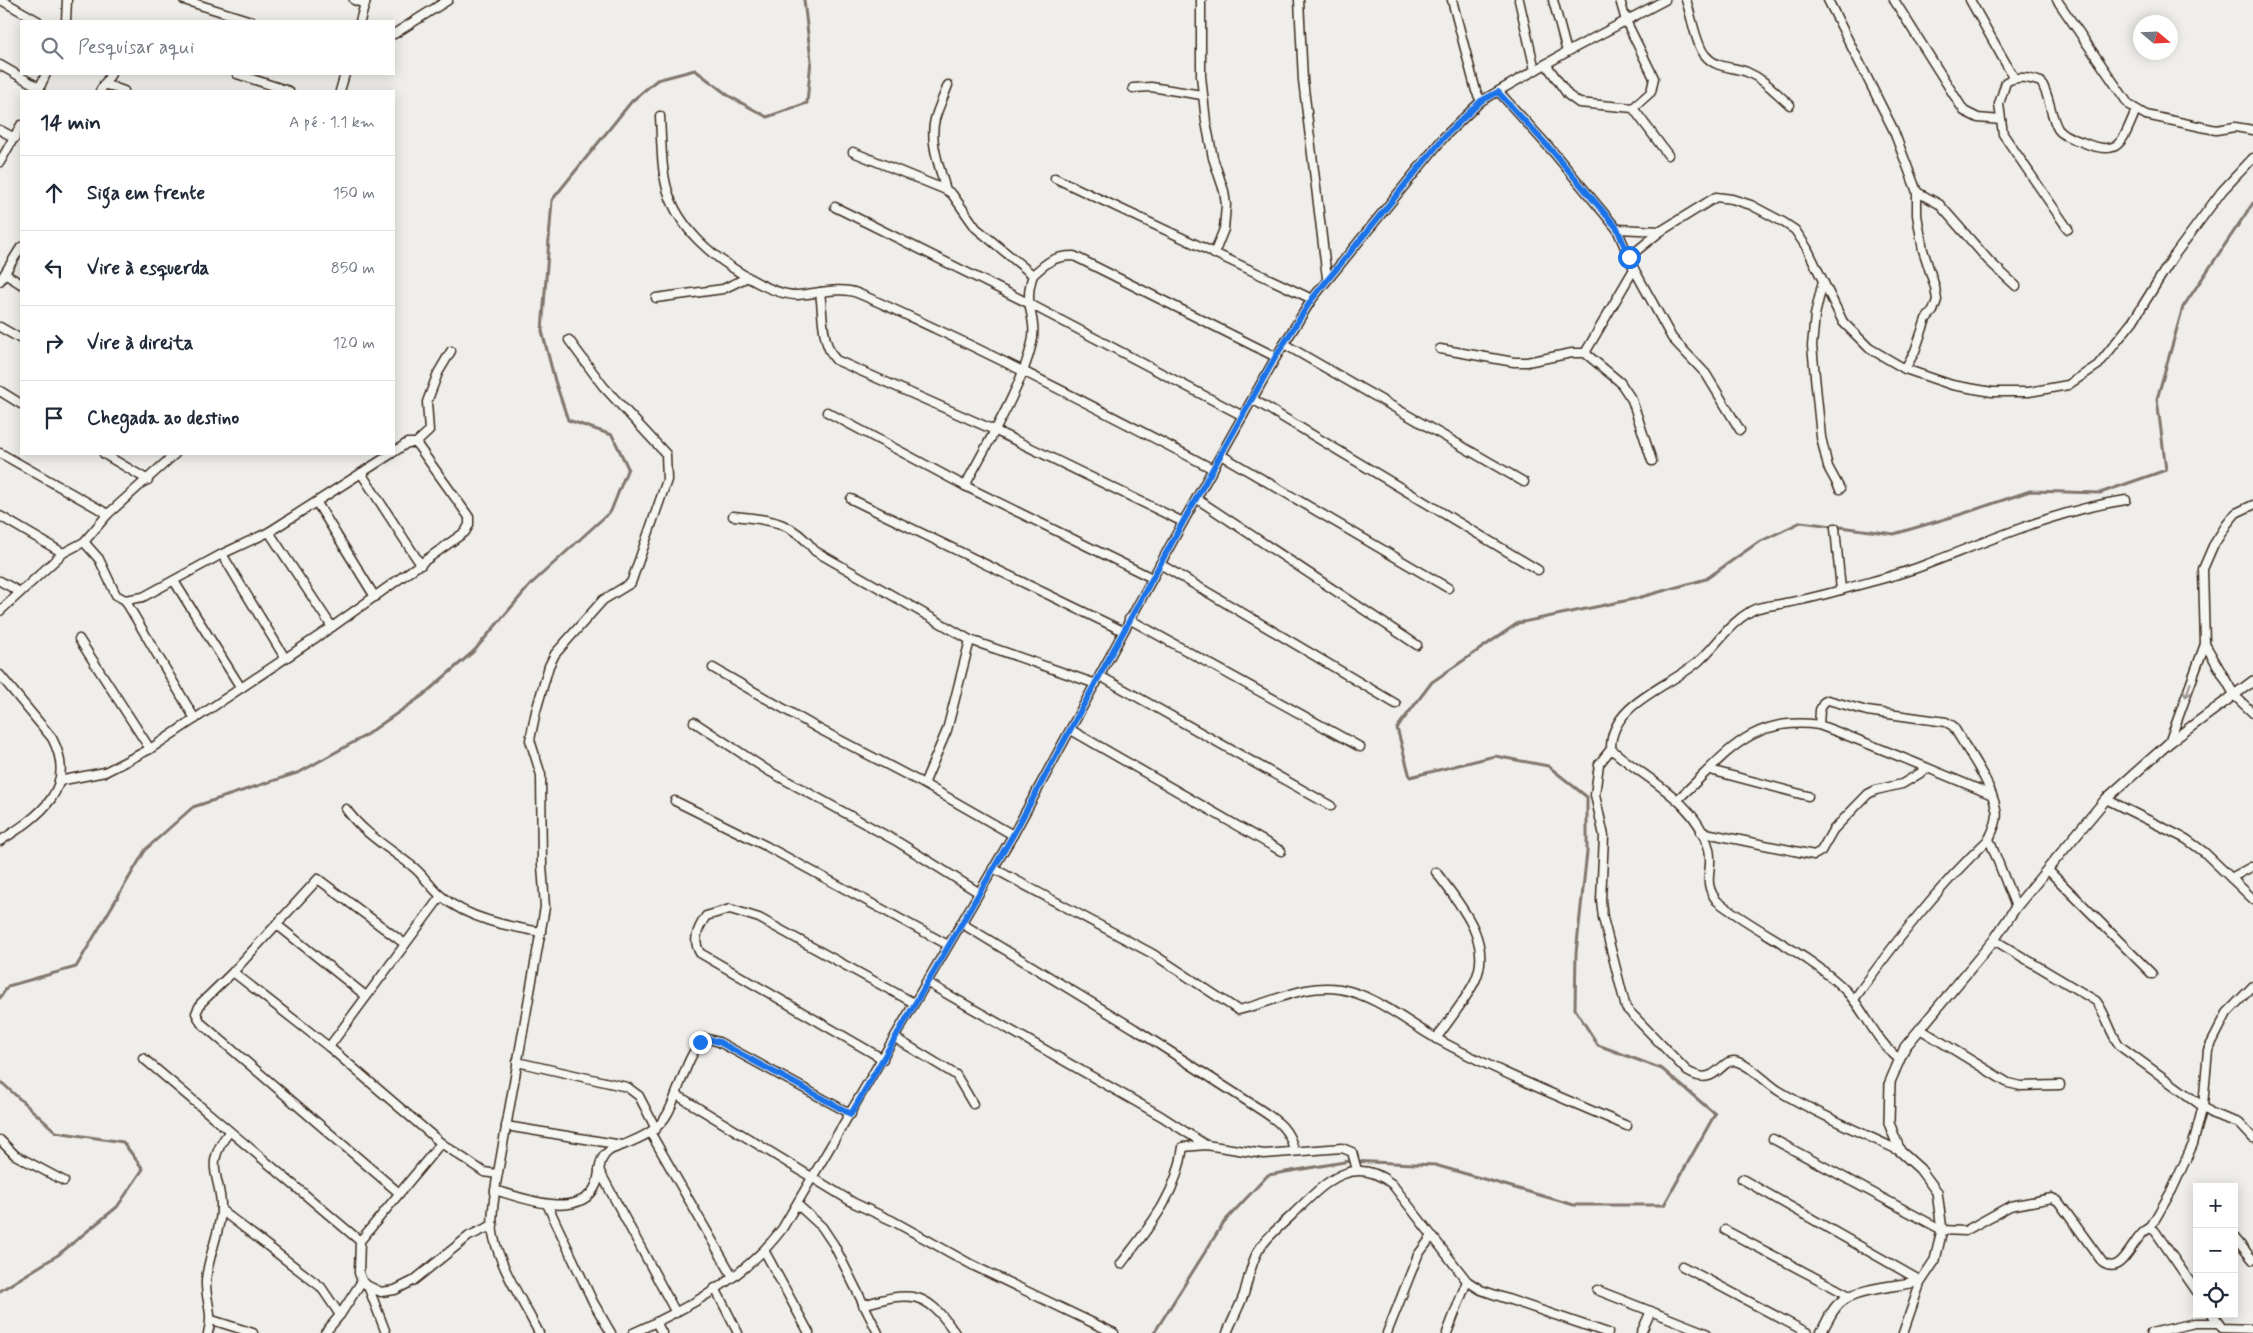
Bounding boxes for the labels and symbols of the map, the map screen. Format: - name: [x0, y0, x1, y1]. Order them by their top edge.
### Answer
- north arrow: [2133, 15, 2178, 60]
- route start: [1618, 246, 1641, 269]
- one-way arrow: [2183, 682, 2192, 697]
- route end: [689, 1031, 712, 1054]

